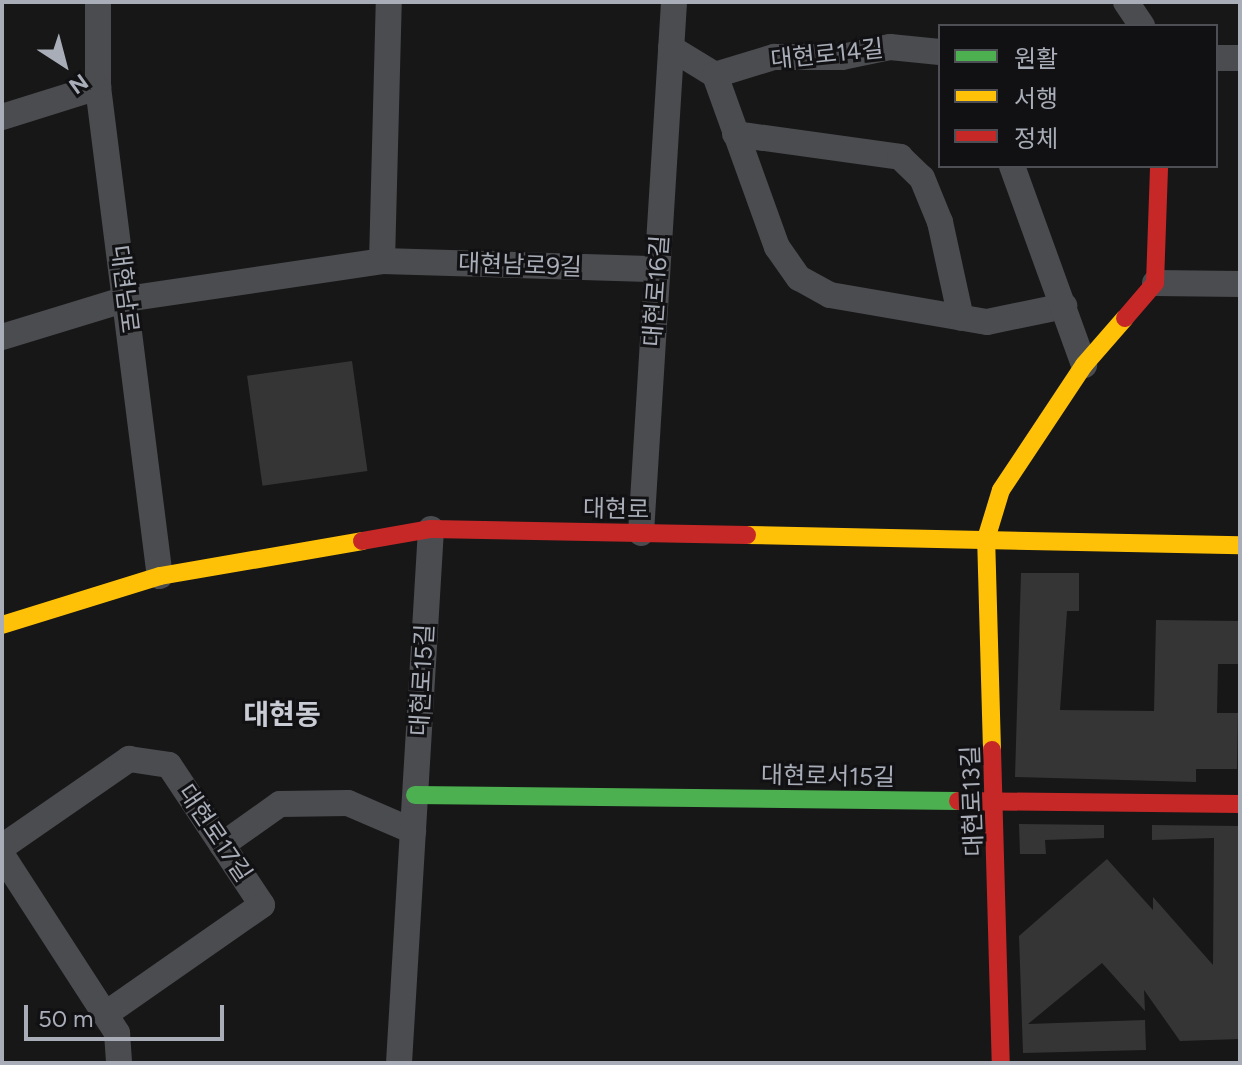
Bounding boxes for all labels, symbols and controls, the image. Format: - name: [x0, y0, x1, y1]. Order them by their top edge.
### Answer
- north arrow: [24, 24, 104, 104]
- legend: [938, 24, 1218, 168]
- street label: 대현로14길: [769, 34, 885, 74]
- text: 원활: [1014, 44, 1058, 73]
- text: N: [64, 68, 93, 100]
- text: 서행: [1014, 84, 1058, 113]
- text: 정체: [1014, 124, 1058, 153]
- street label: 대현로16길: [638, 234, 674, 348]
- street label: 대현남로: [105, 243, 145, 335]
- street label: 대현남로9길: [458, 248, 582, 282]
- street label: 대현로: [583, 494, 649, 524]
- street label: 대현로15길: [405, 623, 439, 737]
- district label: 대현동: [243, 697, 321, 731]
- street label: 대현로13길: [956, 745, 988, 857]
- street label: 대현로서15길: [761, 760, 895, 792]
- street label: 대현로17길: [172, 779, 258, 887]
- scale bar: [28, 989, 228, 1039]
- text: 50 m: [38, 1004, 94, 1033]

